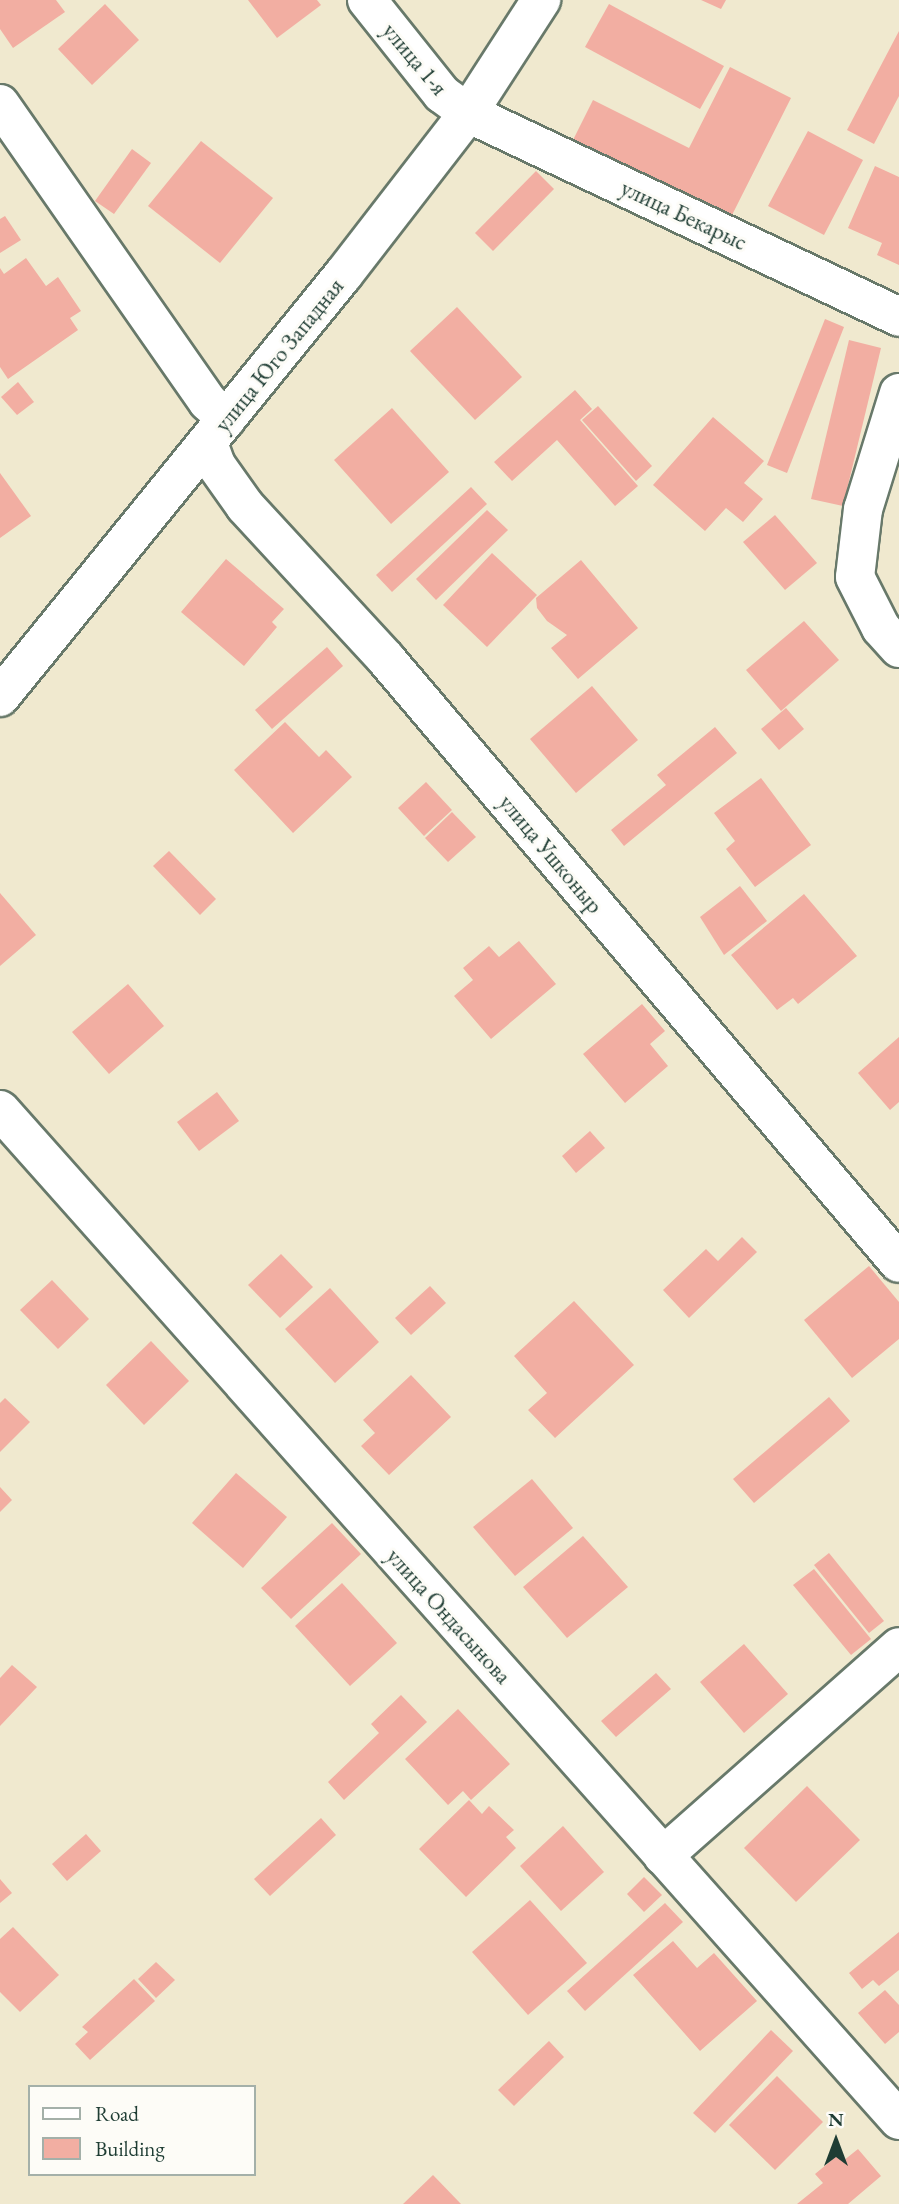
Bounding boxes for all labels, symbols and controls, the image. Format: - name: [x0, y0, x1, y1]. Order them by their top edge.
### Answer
- street label: улица 1-я: [377, 17, 453, 101]
- street label: улица Бекарыс: [617, 174, 751, 256]
- street label: улица Юго Западная: [209, 273, 349, 437]
- street label: улица Ушконыр: [493, 789, 609, 919]
- street label: улица Ондасынова: [381, 1543, 517, 1689]
- legend: [28, 2085, 256, 2176]
- text: Road: [95, 2100, 139, 2127]
- north arrow: [801, 2106, 871, 2176]
- text: N: [828, 2107, 844, 2132]
- text: Building: [95, 2135, 165, 2162]

